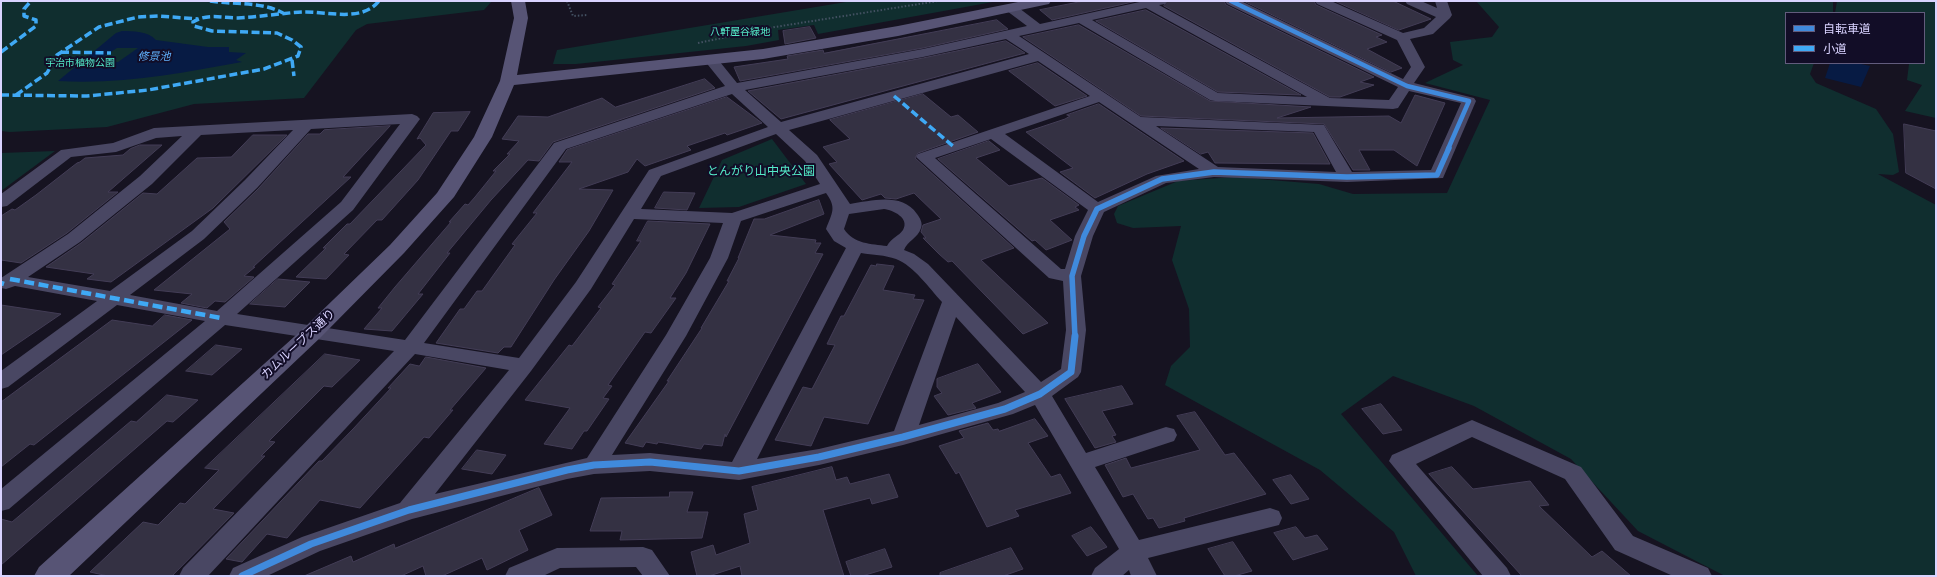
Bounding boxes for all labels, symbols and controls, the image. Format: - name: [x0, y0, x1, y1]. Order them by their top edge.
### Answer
- legend: [1785, 12, 1925, 64]
- text: 自転車道: [1823, 21, 1871, 38]
- park label: 八軒屋谷緑地: [710, 27, 770, 39]
- text: 小道: [1823, 41, 1847, 58]
- water label: 修景池: [138, 51, 170, 65]
- park label: 宇治市植物公園: [45, 58, 115, 70]
- park label: とんがり山中央公園: [707, 165, 815, 179]
- street label: カムループス通り: [259, 307, 339, 383]

